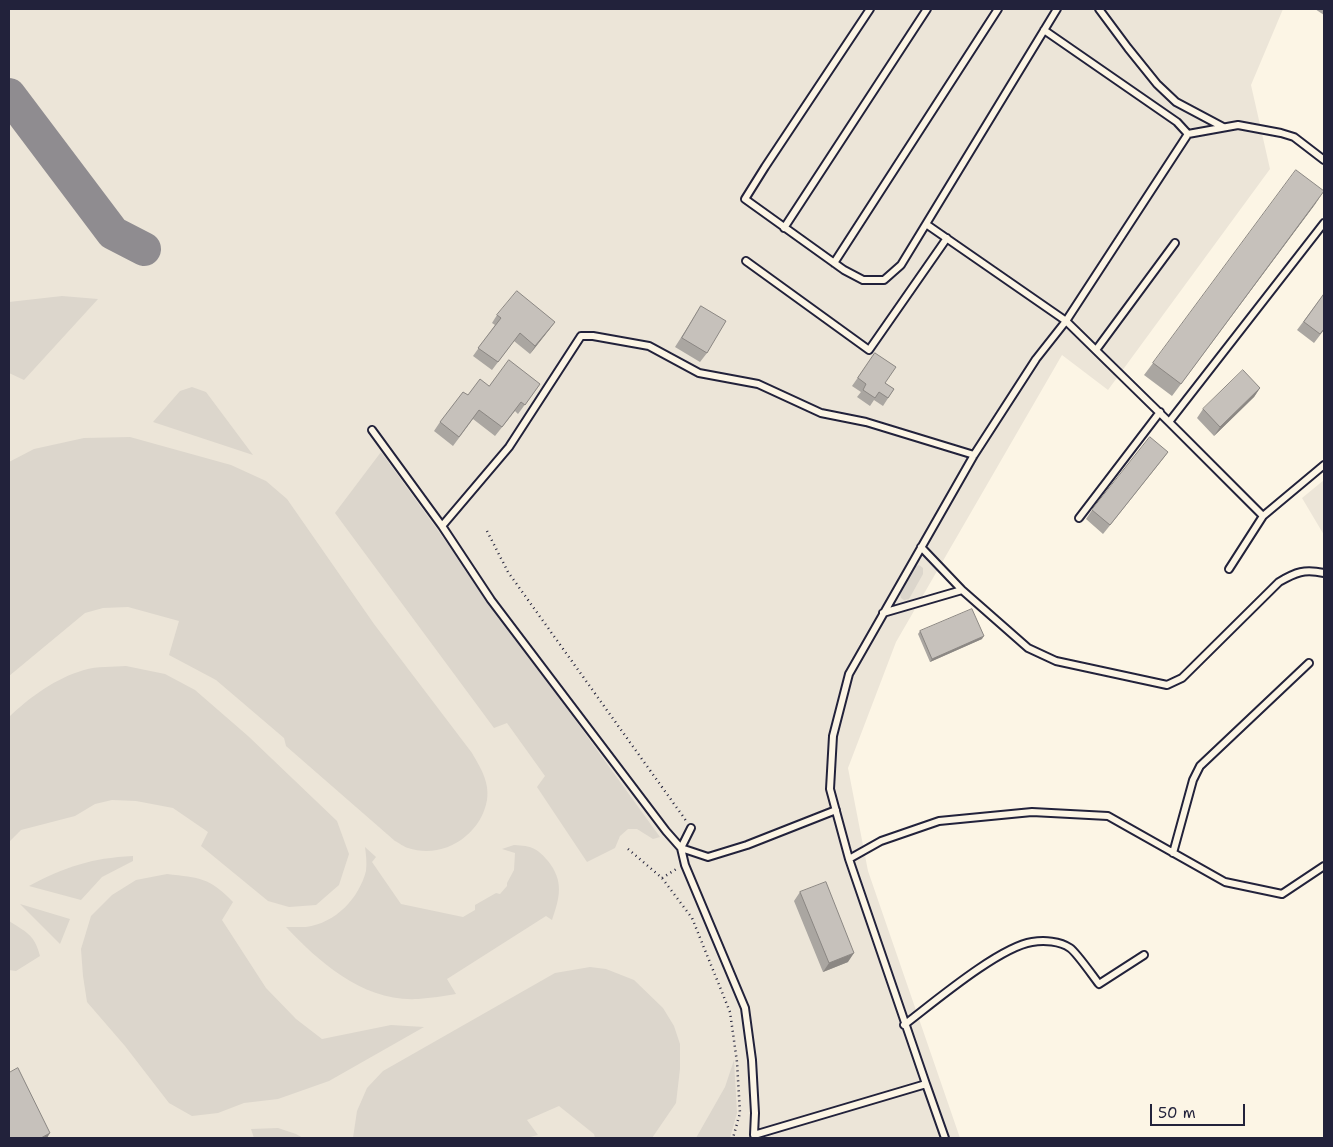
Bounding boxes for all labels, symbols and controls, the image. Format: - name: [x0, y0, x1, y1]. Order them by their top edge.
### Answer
- scale bar: [1153, 1094, 1248, 1126]
- text: 50 m: [1158, 1103, 1196, 1123]

